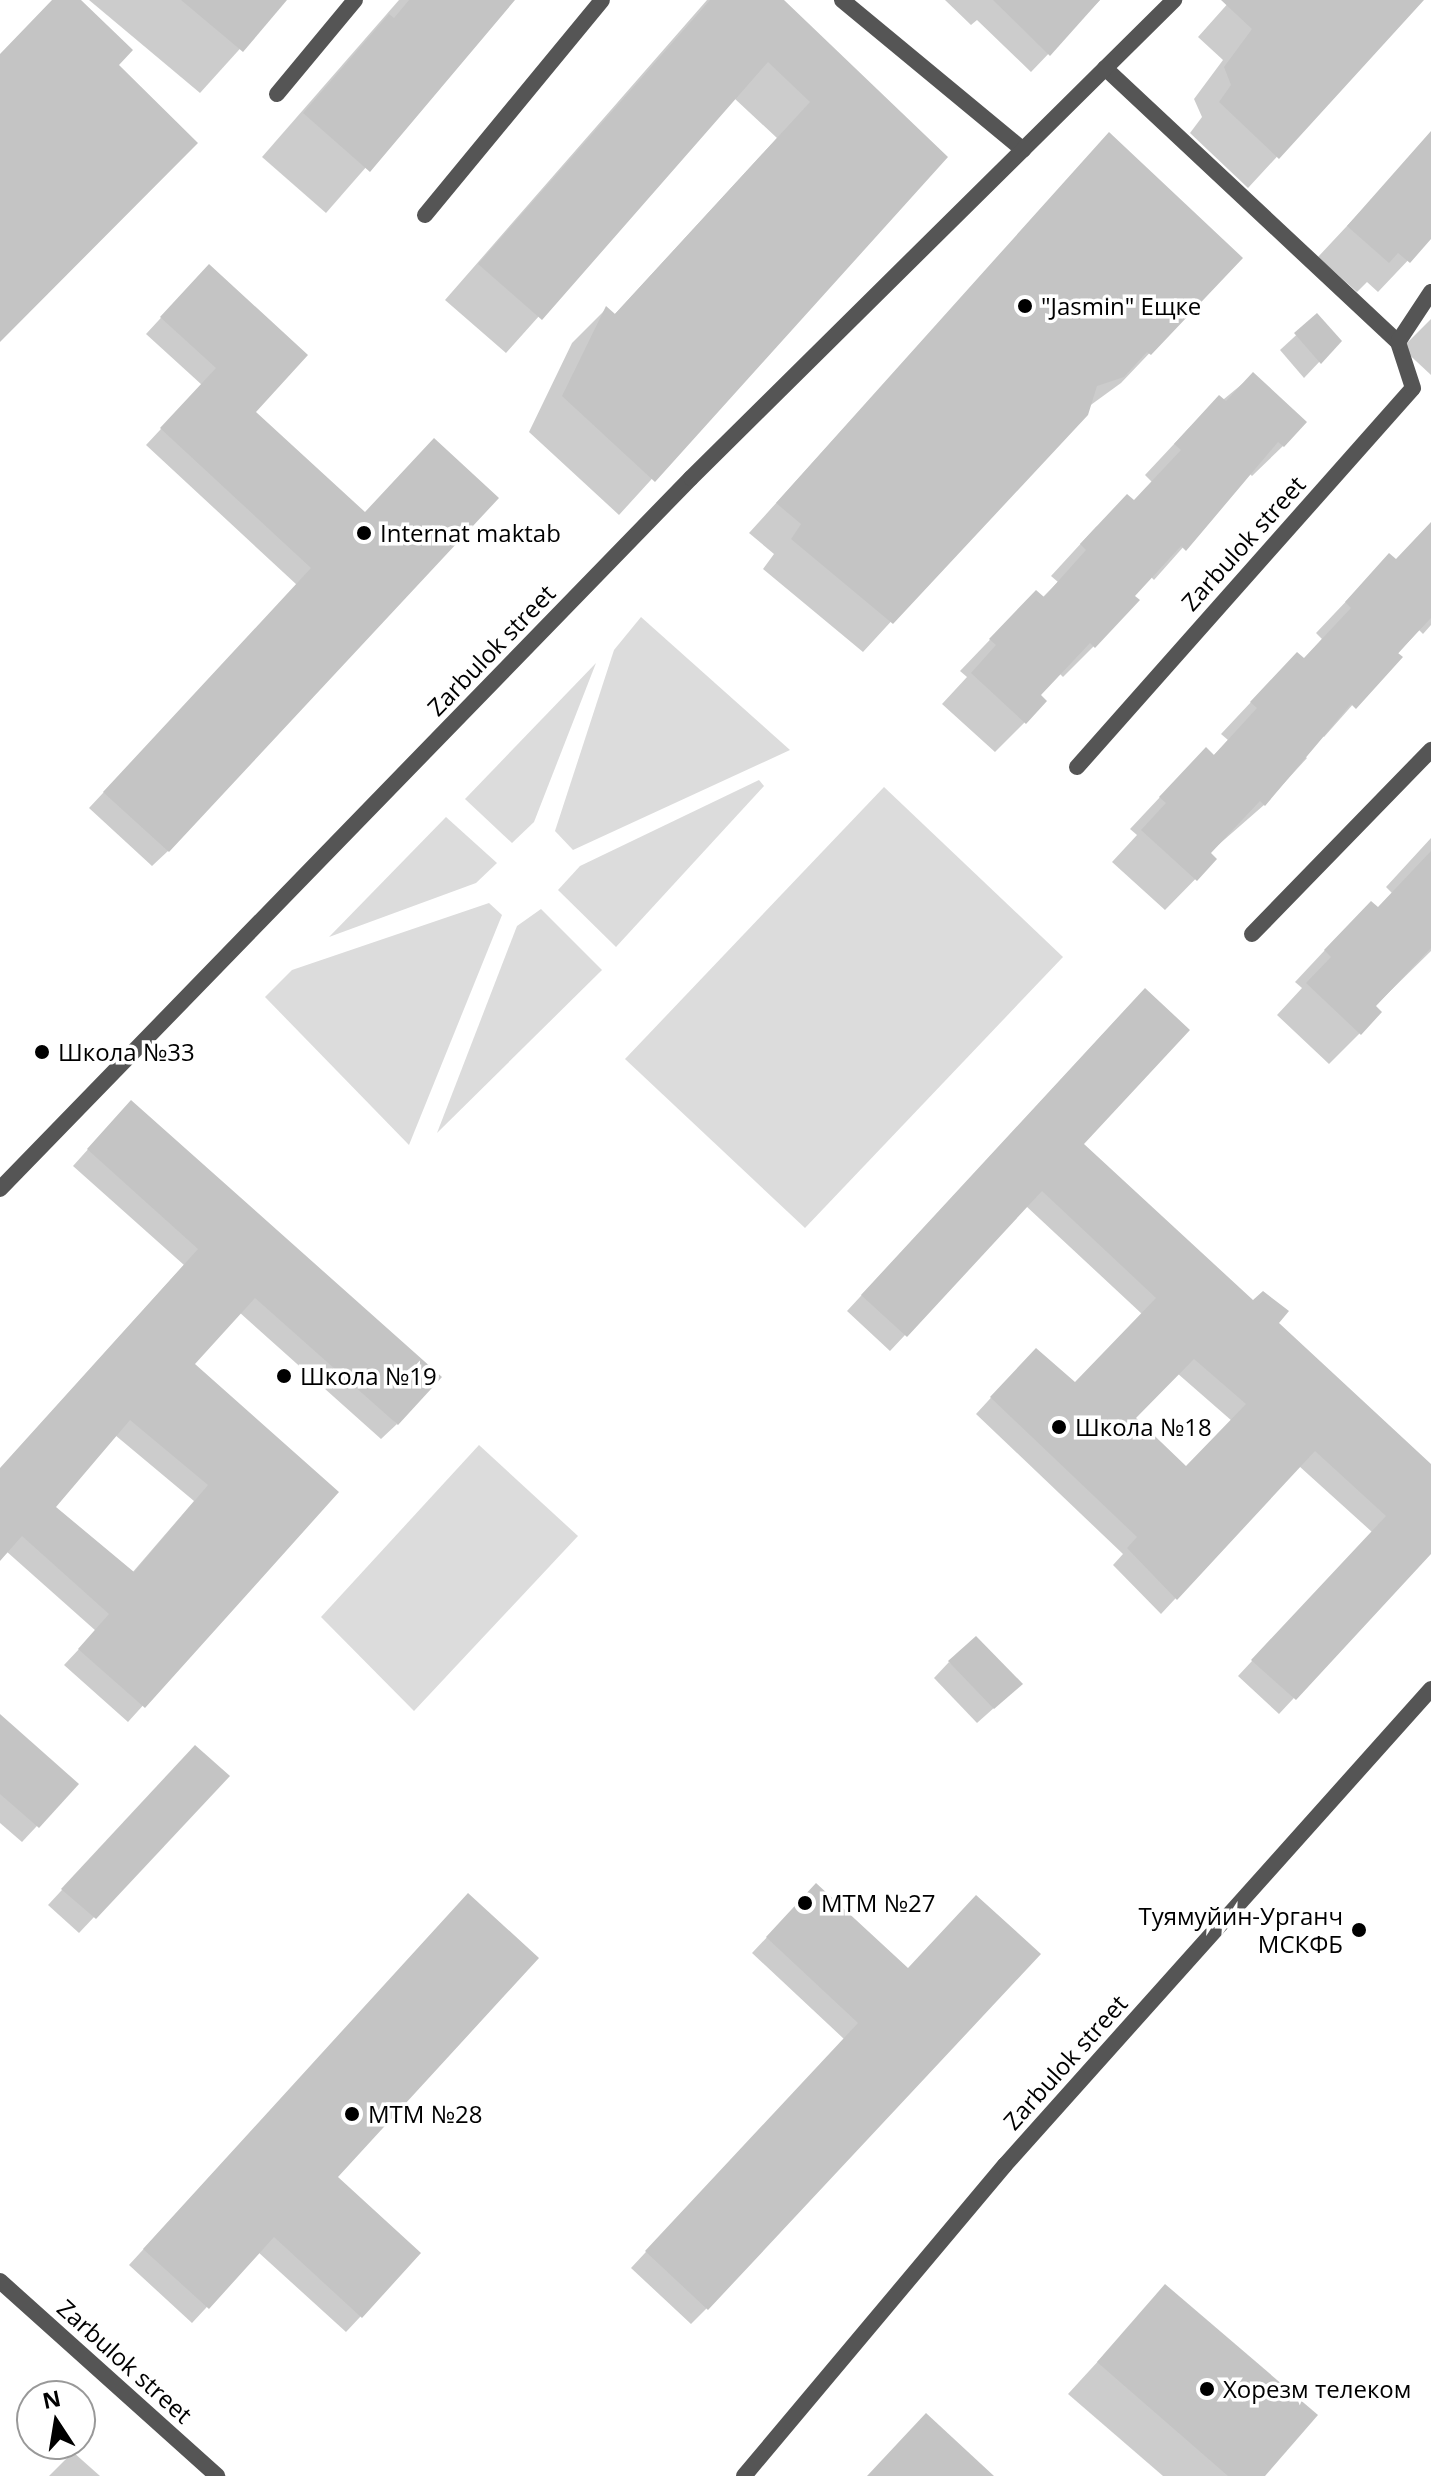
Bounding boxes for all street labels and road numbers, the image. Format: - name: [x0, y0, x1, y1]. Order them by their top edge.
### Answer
- street label: Zarbulok street: [1175, 470, 1311, 616]
- street label: Zarbulok street: [421, 579, 561, 721]
- street label: Zarbulok street: [997, 1989, 1133, 2135]
- street label: Zarbulok street: [52, 2293, 198, 2429]

